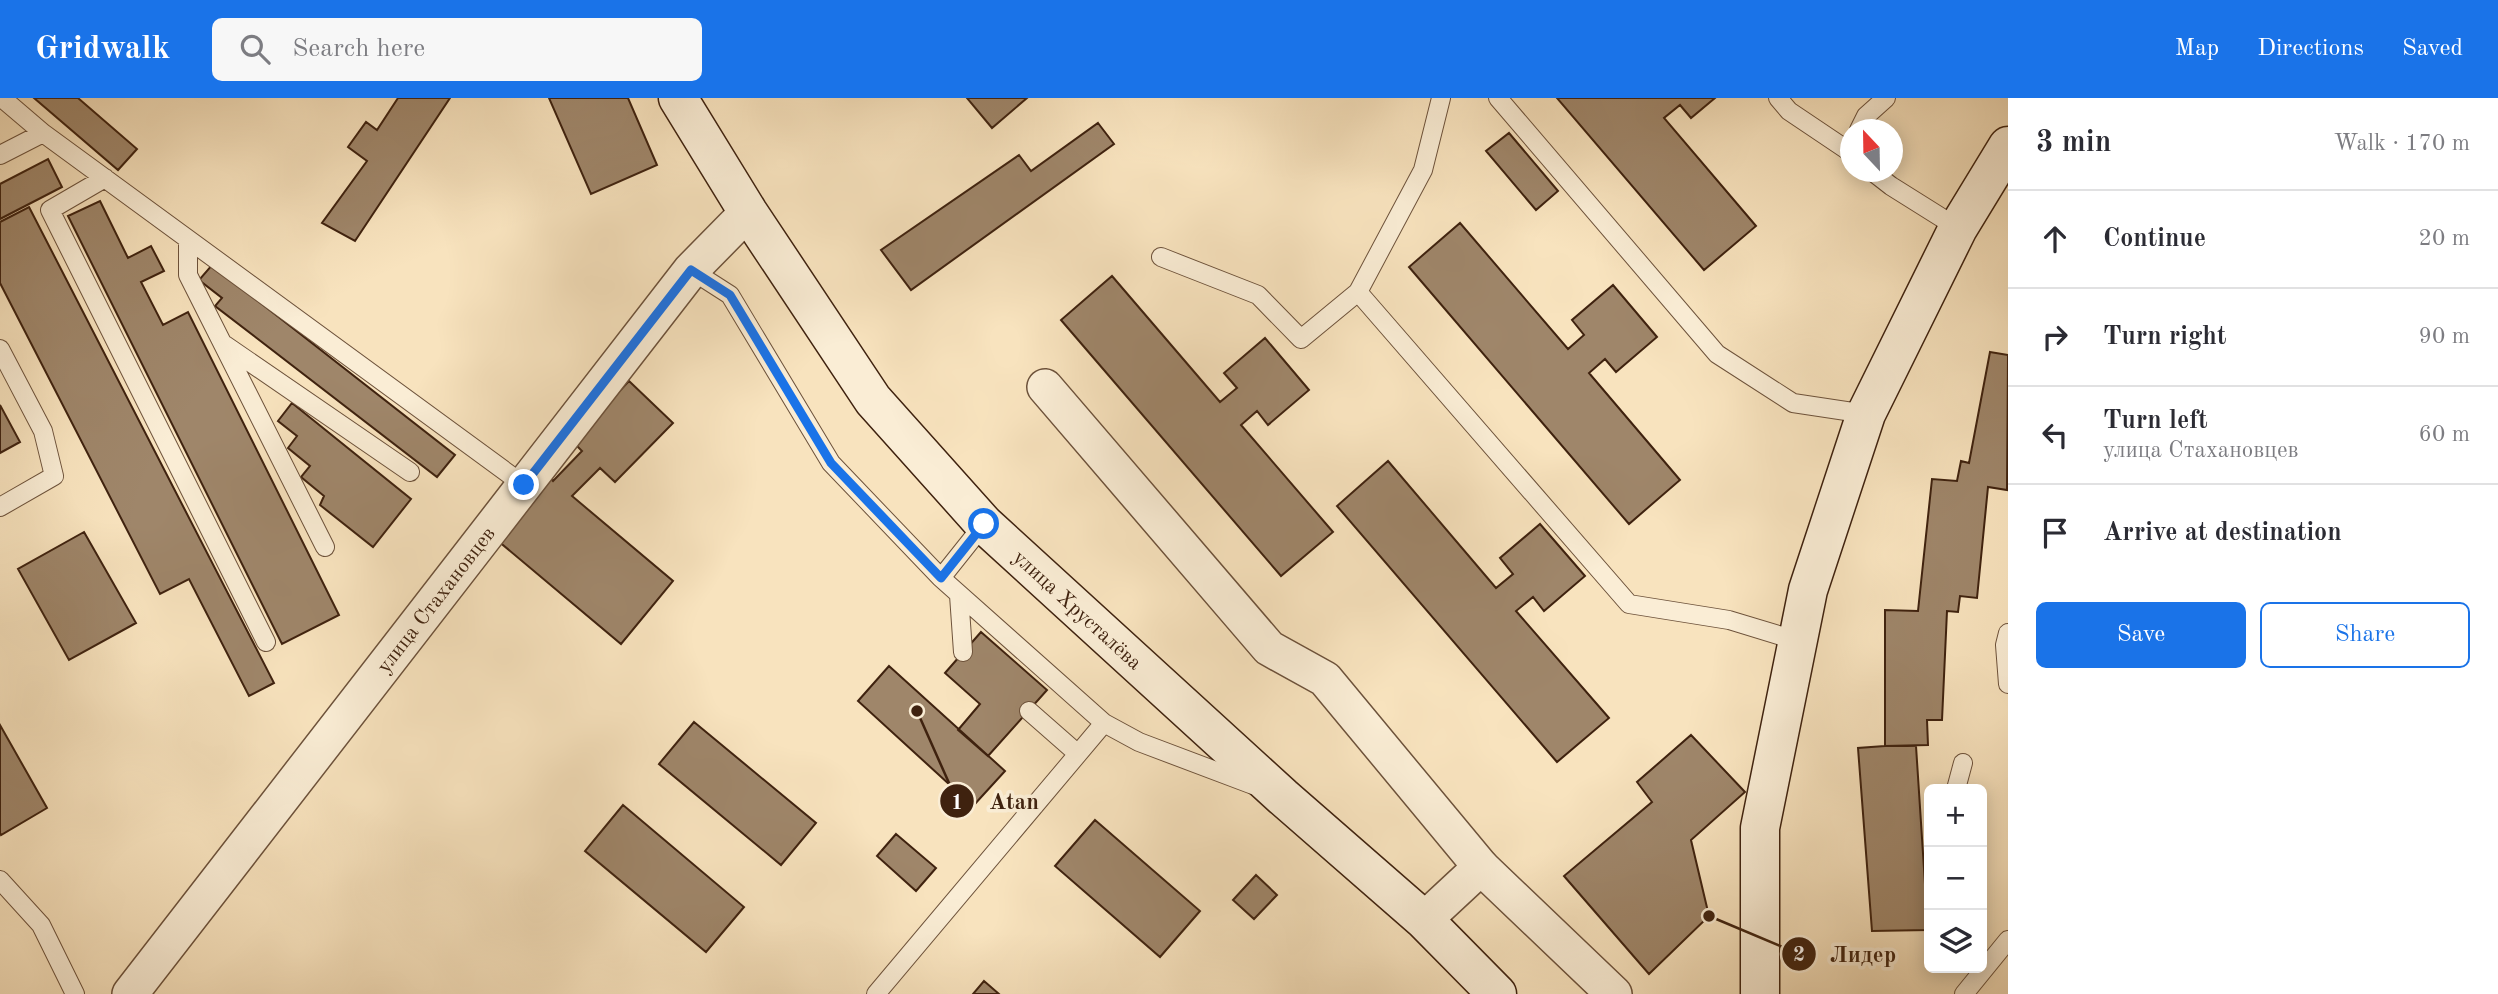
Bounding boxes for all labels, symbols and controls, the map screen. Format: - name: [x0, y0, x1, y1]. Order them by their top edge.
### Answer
- search box: [212, 18, 702, 81]
- icon: search: [236, 30, 274, 68]
- text: Gridwalk: [35, 33, 170, 66]
- text: Search here: [292, 36, 425, 62]
- text: Map: [2175, 37, 2219, 61]
- text: Directions: [2257, 37, 2364, 61]
- text: Saved: [2402, 37, 2463, 61]
- north arrow: [1840, 119, 1903, 182]
- text: 3 min: [2036, 128, 2111, 158]
- text: Walk · 170 m: [2334, 132, 2470, 155]
- icon: ahead: [2036, 220, 2074, 258]
- text: Continue: [2103, 226, 2206, 252]
- text: 20 m: [2419, 227, 2470, 250]
- icon: right: [2036, 318, 2074, 356]
- text: Turn right: [2103, 324, 2226, 350]
- text: 90 m: [2419, 325, 2470, 348]
- text: Turn left: [2103, 408, 2208, 434]
- icon: left: [2036, 416, 2074, 454]
- text: 60 m: [2419, 423, 2470, 446]
- text: улица Стахановцев: [2103, 439, 2299, 462]
- route end: [508, 469, 539, 500]
- route start: [968, 508, 999, 539]
- icon: arrive: [2036, 514, 2074, 552]
- text: Arrive at destination: [2103, 520, 2342, 546]
- street label: улица Стахановцев: [374, 523, 500, 678]
- street label: улица Хрусталёва: [1008, 547, 1145, 675]
- button: Save: [2036, 602, 2246, 668]
- button: Share: [2260, 602, 2470, 668]
- callout: Atan: [940, 779, 1053, 823]
- map controls: [1924, 784, 1987, 973]
- button: +: [1924, 784, 1987, 847]
- text: Atan: [989, 791, 1039, 814]
- text: 1: [951, 793, 963, 814]
- button: −: [1924, 847, 1987, 910]
- button: layers: [1924, 910, 1987, 973]
- callout: Лидер: [1781, 932, 1910, 976]
- text: Лидер: [1830, 944, 1896, 967]
- text: 2: [1793, 945, 1805, 966]

